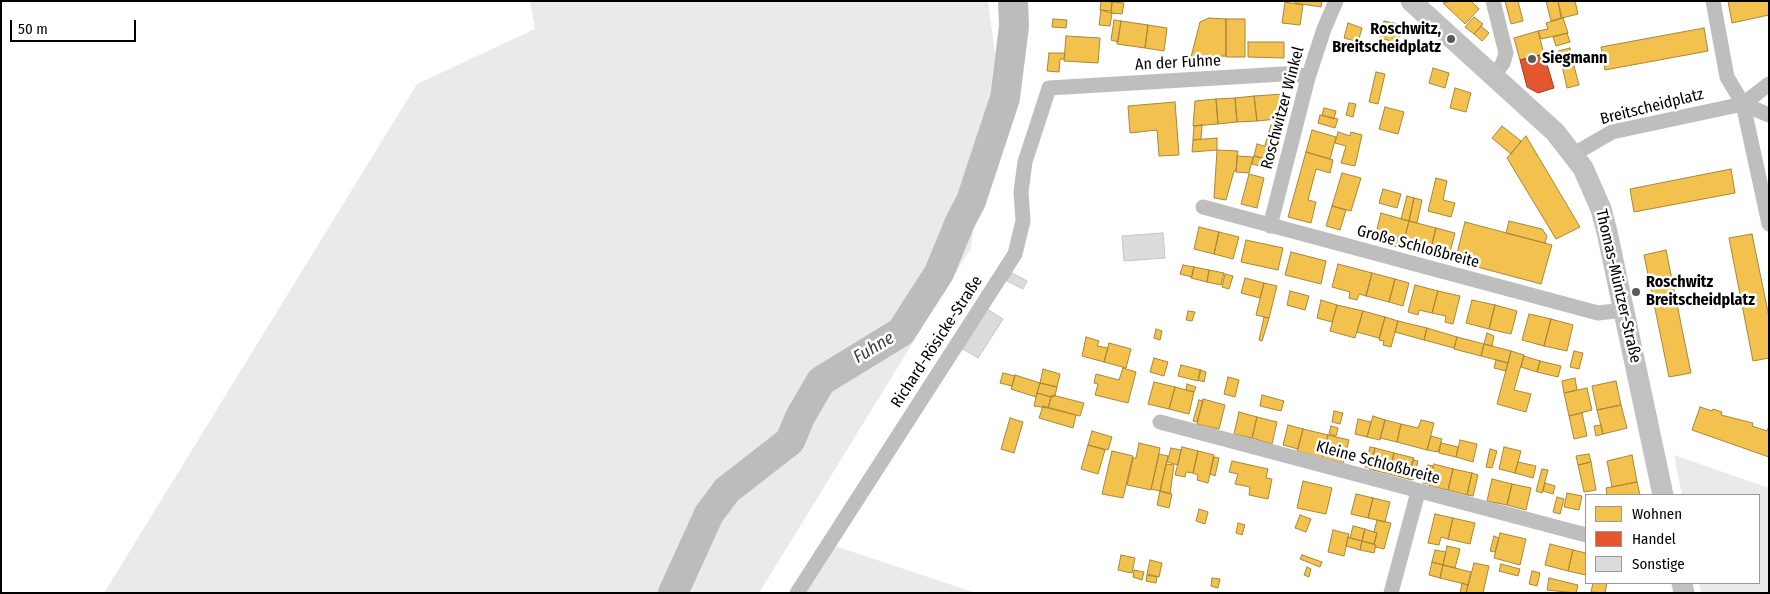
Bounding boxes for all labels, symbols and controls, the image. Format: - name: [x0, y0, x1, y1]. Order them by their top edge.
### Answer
- scale bar: [12, 10, 139, 42]
- text: 50 m: [18, 20, 48, 38]
- place label: Roschwitz, Breitscheidplatz: [1332, 20, 1441, 58]
- marker: Roschwitz, Breitscheidplatz: [1445, 33, 1457, 45]
- street label: Roschwitzer Winkel: [1257, 45, 1309, 171]
- place label: Siegmann: [1542, 49, 1607, 69]
- street label: An der Fuhne: [1135, 51, 1221, 75]
- marker: Siegmann: [1526, 53, 1538, 65]
- street label: Breitscheidplatz: [1598, 85, 1706, 129]
- street label: Thomas-Müntzer-Straße: [1591, 207, 1645, 365]
- street label: Große Schloßbreite: [1355, 221, 1481, 273]
- street label: Richard-Rösicke-Straße: [887, 273, 987, 411]
- place label: Roschwitz Breitscheidplatz: [1646, 273, 1755, 311]
- marker: Roschwitz Breitscheidplatz: [1630, 286, 1642, 298]
- water label: Fuhne: [850, 327, 898, 369]
- street label: Kleine Schloßbreite: [1314, 437, 1442, 489]
- legend: [1585, 494, 1760, 584]
- text: Wohnen: [1632, 505, 1682, 523]
- text: Handel: [1632, 530, 1676, 548]
- text: Sonstige: [1632, 555, 1685, 573]

